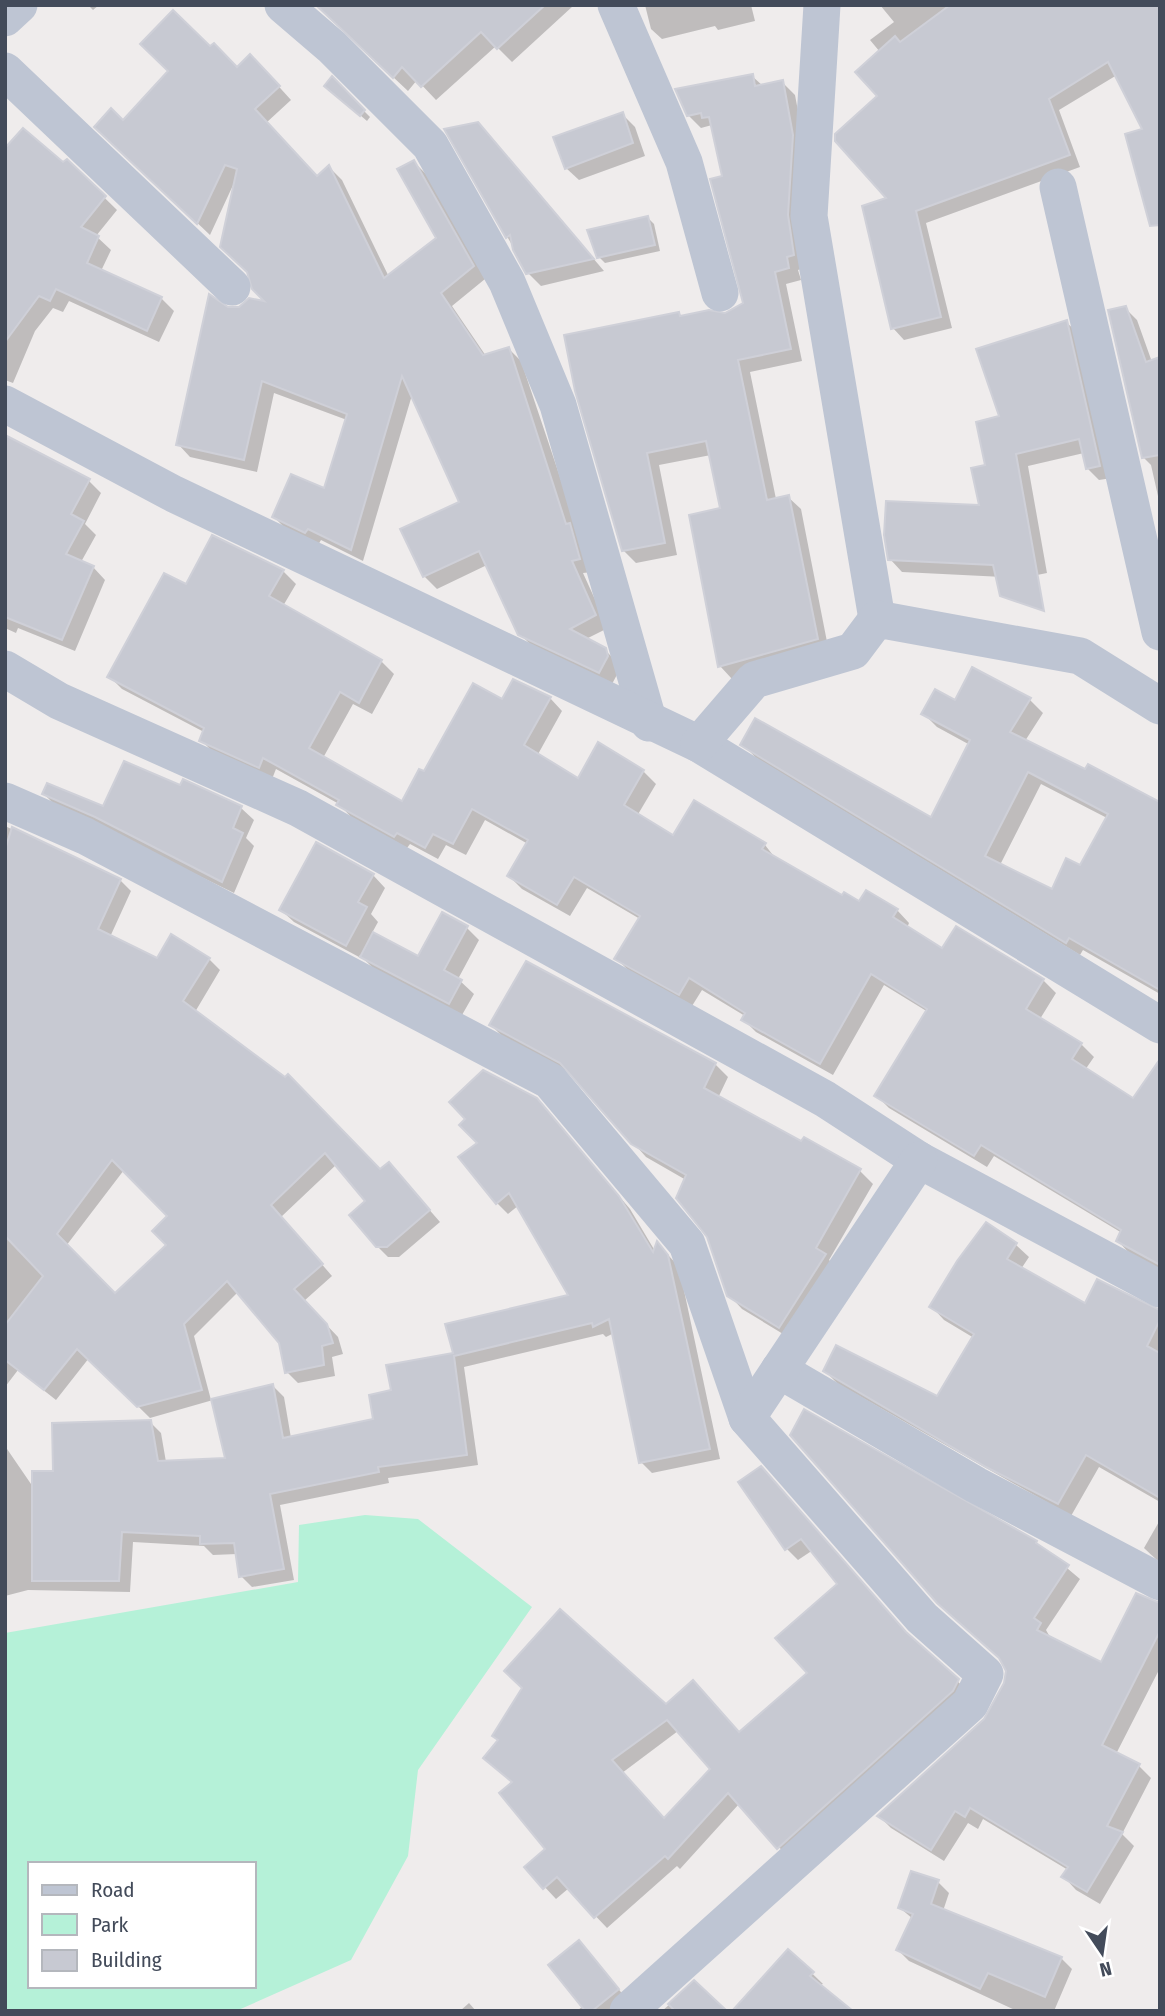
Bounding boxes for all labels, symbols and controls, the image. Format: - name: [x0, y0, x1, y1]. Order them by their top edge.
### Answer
- legend: [28, 1862, 256, 1988]
- text: Road: [91, 1877, 135, 1903]
- text: Park: [91, 1912, 129, 1938]
- north arrow: [1067, 1918, 1137, 1988]
- text: Building: [91, 1947, 162, 1973]
- text: N: [1098, 1957, 1114, 1982]

